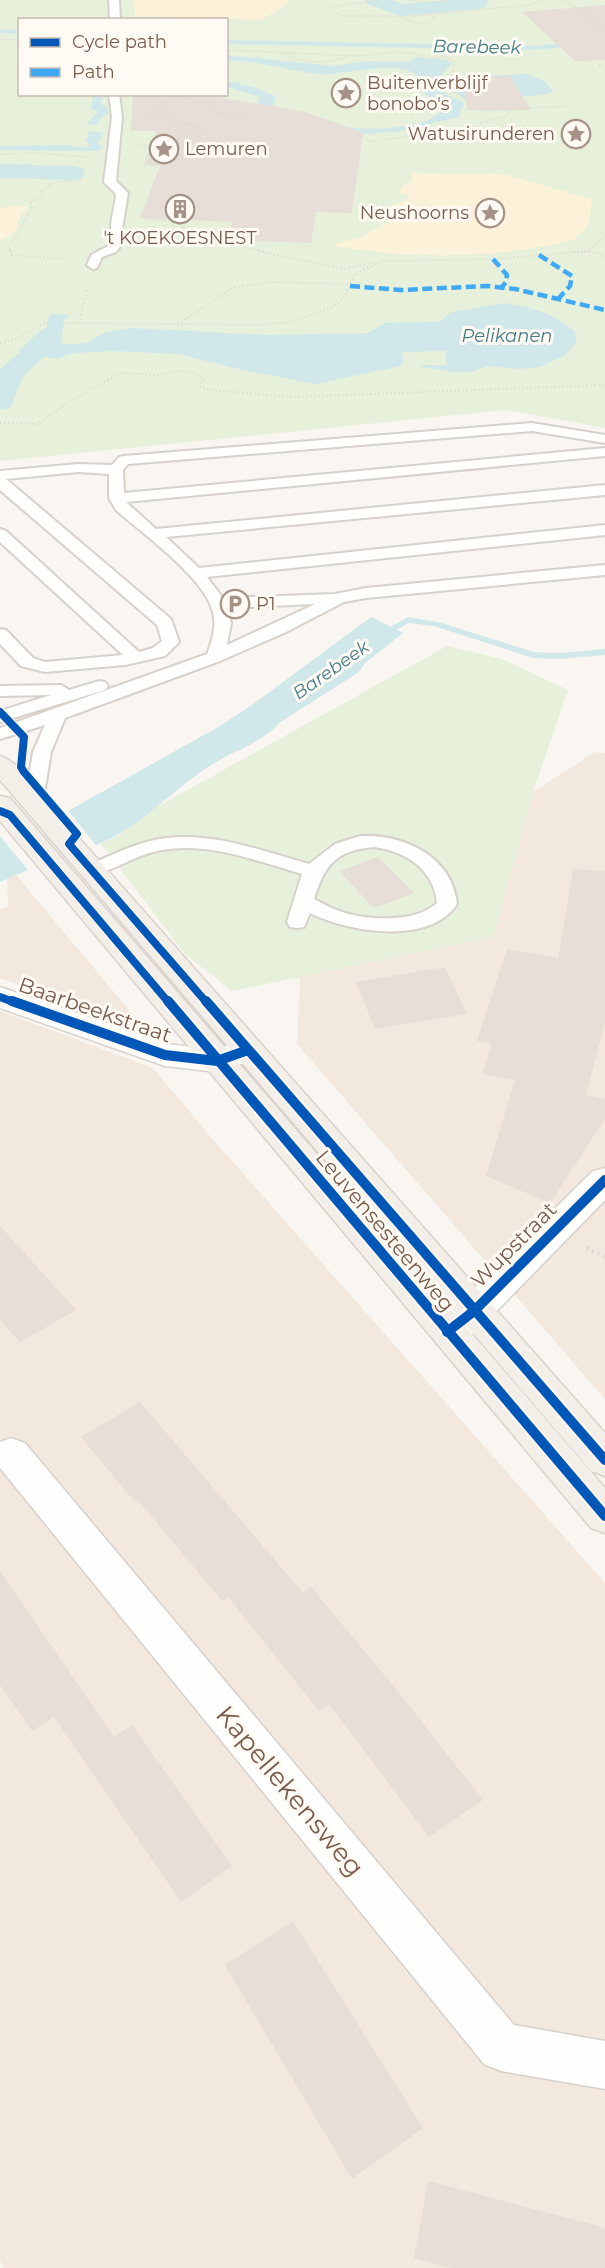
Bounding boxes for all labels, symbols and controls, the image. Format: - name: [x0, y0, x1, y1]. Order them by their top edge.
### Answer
- legend: [18, 18, 228, 96]
- text: Cycle path: [72, 31, 167, 53]
- water label: Barebeek: [433, 35, 523, 59]
- text: Path: [72, 61, 115, 83]
- place label: Buitenverblijf bonobo's: [367, 72, 488, 115]
- place icon: Buitenverblijf bonobo's: [330, 77, 362, 109]
- place icon: Watusirunderen: [560, 118, 592, 150]
- place label: Watusirunderen: [408, 123, 555, 145]
- place icon: Lemuren: [148, 133, 180, 165]
- place label: Lemuren: [185, 138, 268, 160]
- building icon: 't KOEKOESNEST: [164, 193, 196, 225]
- place icon: Neushoorns: [474, 197, 506, 229]
- place label: Neushoorns: [360, 202, 469, 224]
- place label: 't KOEKOESNEST: [103, 227, 257, 249]
- water label: Pelikanen: [462, 325, 552, 347]
- parking icon: P1: [219, 588, 251, 620]
- place label: P1: [256, 593, 275, 615]
- water label: Barebeek: [289, 635, 375, 704]
- street label: Baarbeekstraat: [15, 972, 175, 1047]
- street label: Leuvensesteenweg: [311, 1145, 460, 1316]
- street label: Wupstraat: [466, 1197, 562, 1293]
- street label: Kapellekensweg: [209, 1699, 371, 1883]

